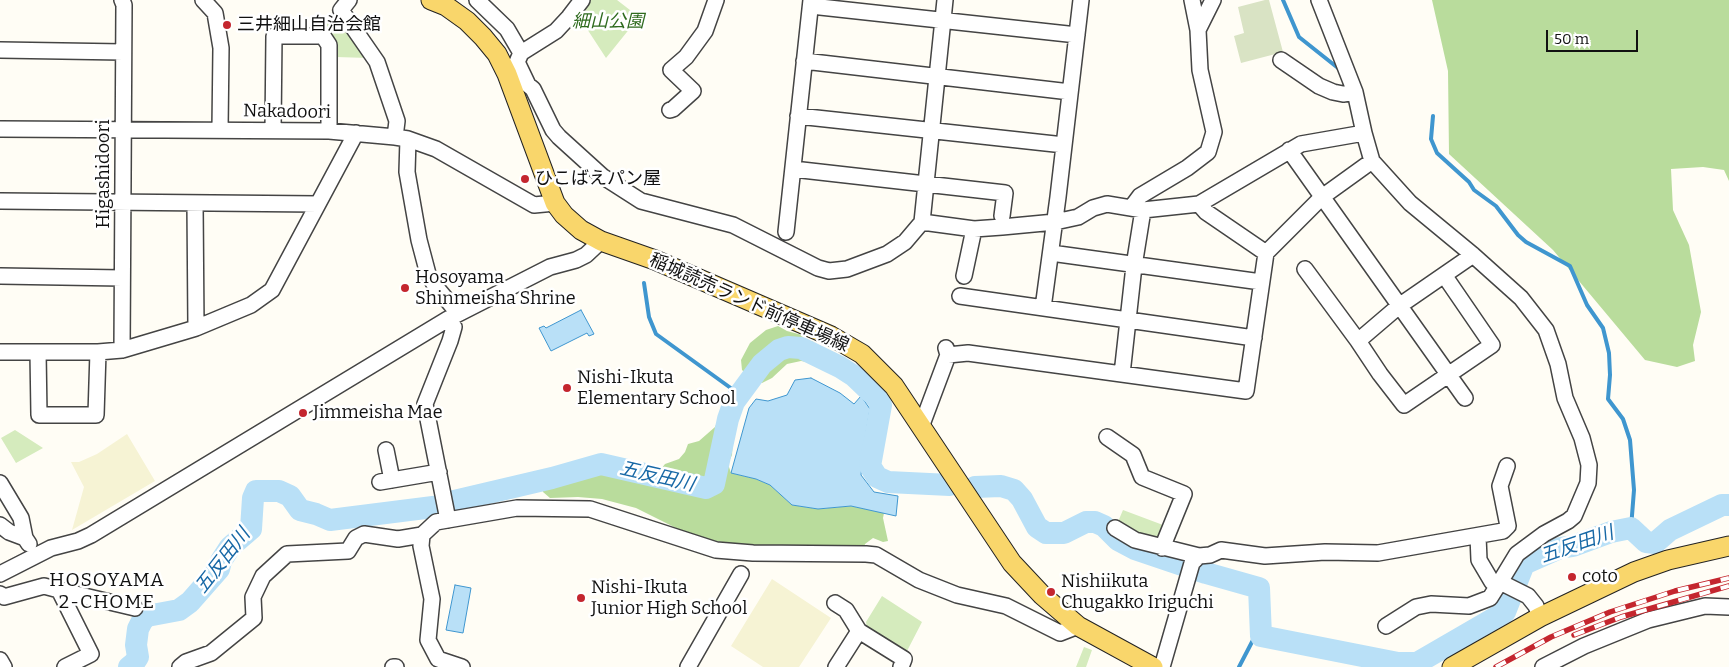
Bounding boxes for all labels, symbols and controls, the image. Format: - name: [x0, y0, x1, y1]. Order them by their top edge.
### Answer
- park label: 細山公園: [572, 11, 644, 33]
- place label: 三井細山自治会館: [237, 14, 381, 36]
- marker: 三井細山自治会館: [221, 19, 233, 31]
- scale bar: [1549, 20, 1642, 52]
- text: 50 m: [1554, 30, 1589, 48]
- street label: Nakadoori: [243, 100, 331, 124]
- street label: Higashidoori: [93, 119, 115, 229]
- place label: ひこばえパン屋: [535, 168, 661, 190]
- marker: ひこばえパン屋: [519, 173, 531, 185]
- street label: 稲城読売ランド前停車場線: [646, 249, 852, 357]
- place label: Hosoyama Shinmeisha Shrine: [415, 267, 576, 310]
- marker: Hosoyama Shinmeisha Shrine: [399, 282, 411, 294]
- place label: Nishi-Ikuta Elementary School: [577, 367, 736, 409]
- marker: Nishi-Ikuta Elementary School: [561, 382, 573, 394]
- place label: Jimmeisha Mae: [313, 402, 443, 424]
- marker: Jimmeisha Mae: [297, 407, 309, 419]
- water label: 五反田川: [617, 457, 697, 497]
- water label: 五反田川: [1537, 522, 1617, 568]
- water label: 五反田川: [191, 524, 255, 598]
- place label: coto: [1582, 566, 1618, 588]
- district label: HOSOYAMA 2-CHOME: [48, 570, 166, 614]
- place label: Nishiikuta Chugakko Iriguchi: [1061, 571, 1214, 614]
- marker: coto: [1566, 571, 1578, 583]
- place label: Nishi-Ikuta Junior High School: [591, 577, 747, 620]
- marker: Nishiikuta Chugakko Iriguchi: [1045, 586, 1057, 598]
- marker: Nishi-Ikuta Junior High School: [575, 592, 587, 604]

